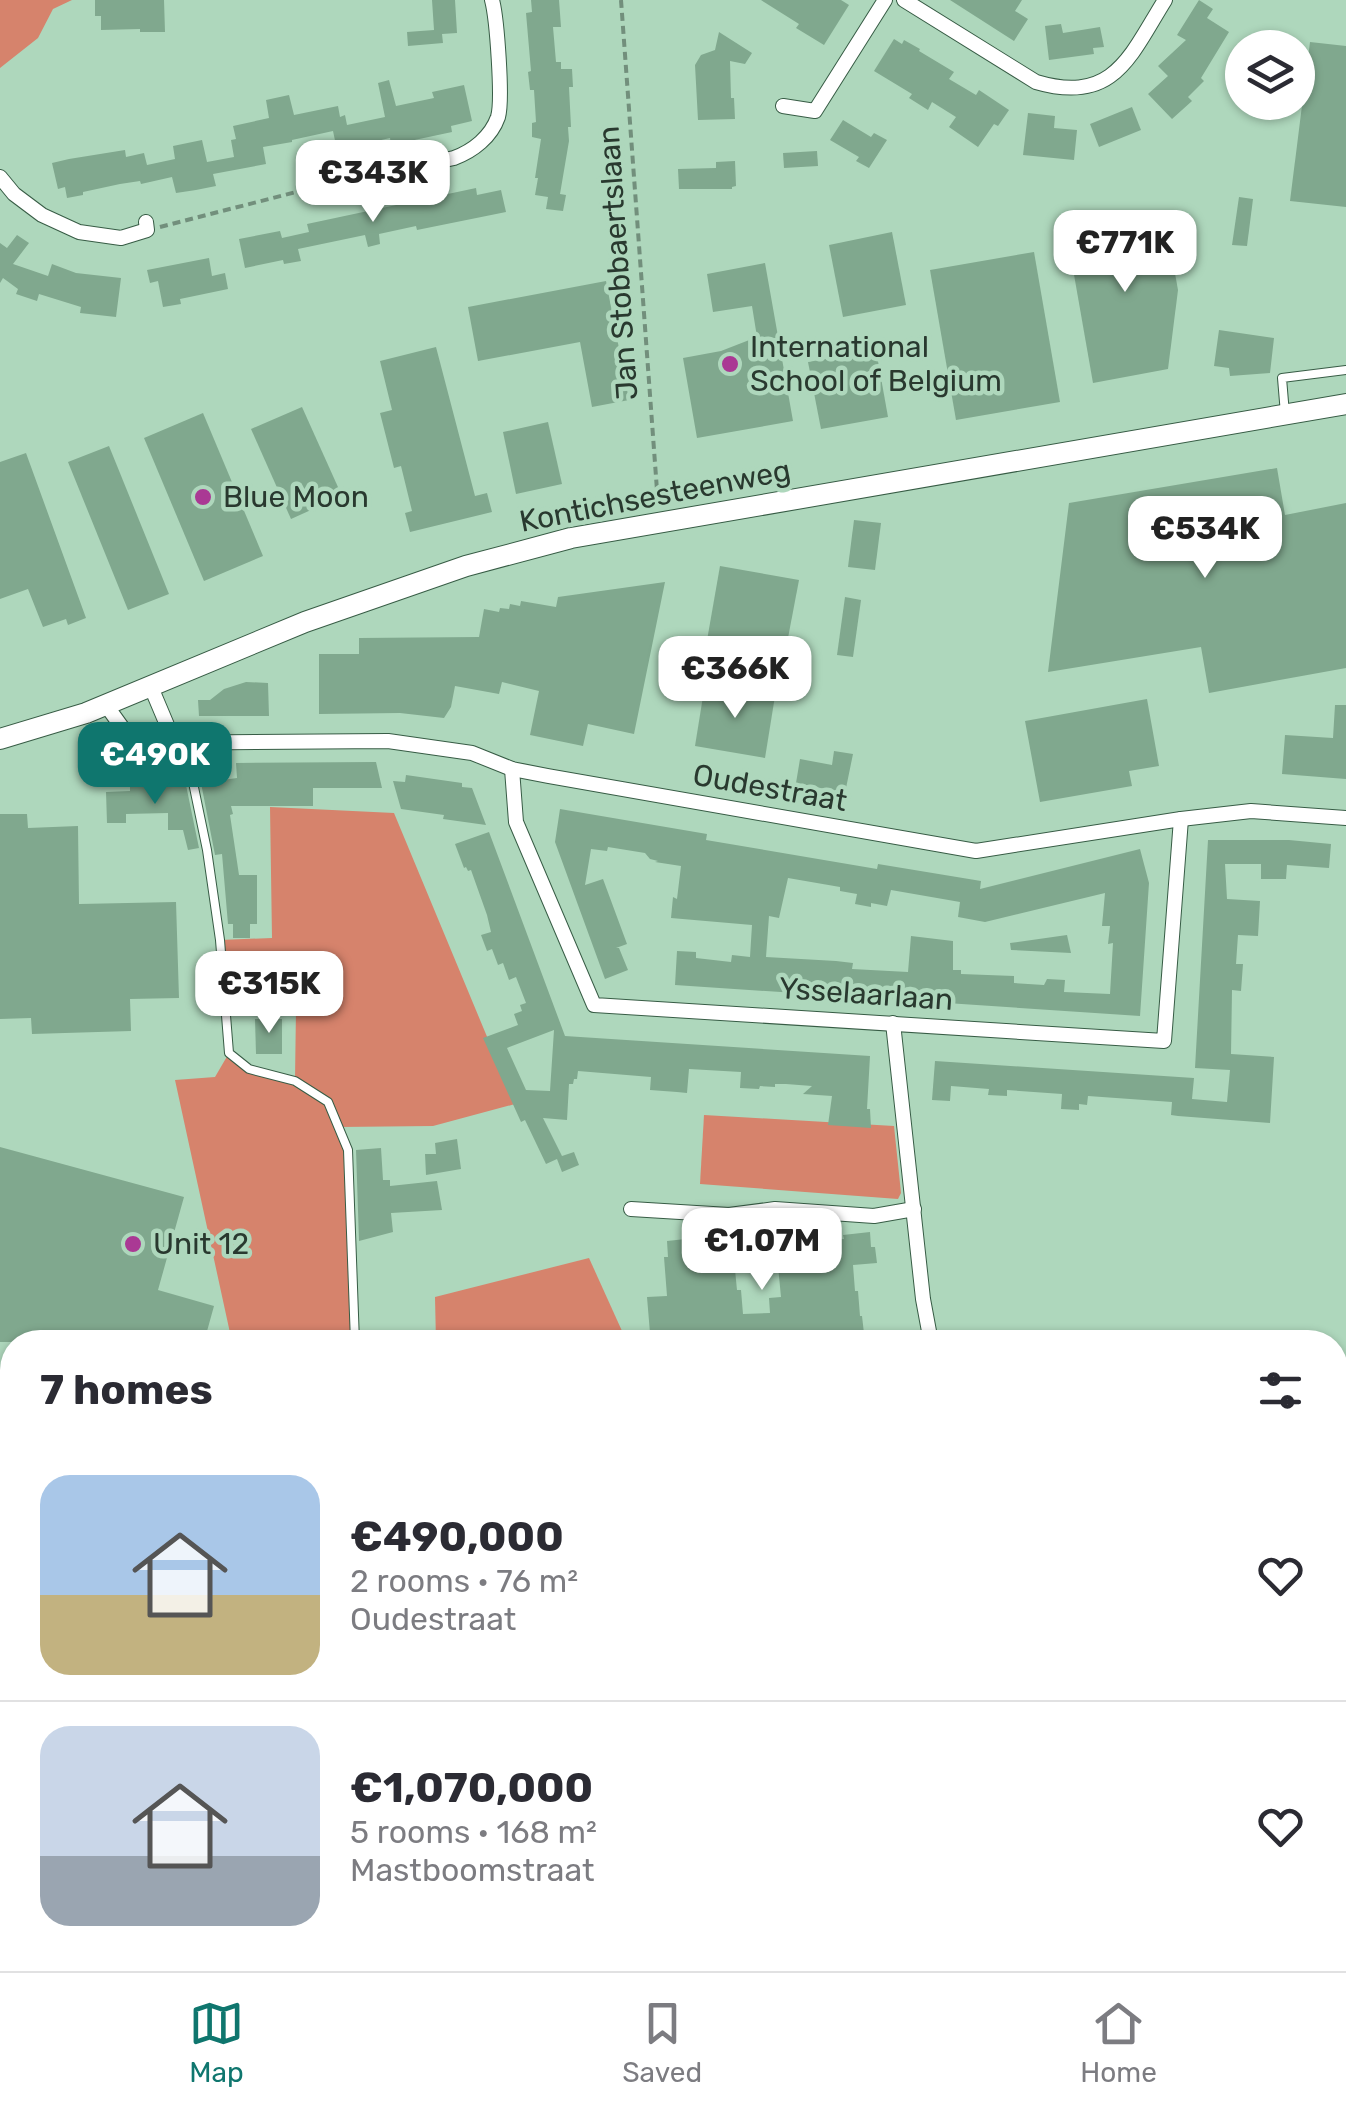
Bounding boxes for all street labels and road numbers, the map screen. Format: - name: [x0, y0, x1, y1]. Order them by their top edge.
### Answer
- street label: Jan Stobbaertslaan: [590, 125, 646, 401]
- street label: Kontichsesteenweg: [516, 452, 794, 540]
- street label: Oudestraat: [690, 757, 850, 819]
- street label: Ysselaarlaan: [778, 970, 954, 1018]

